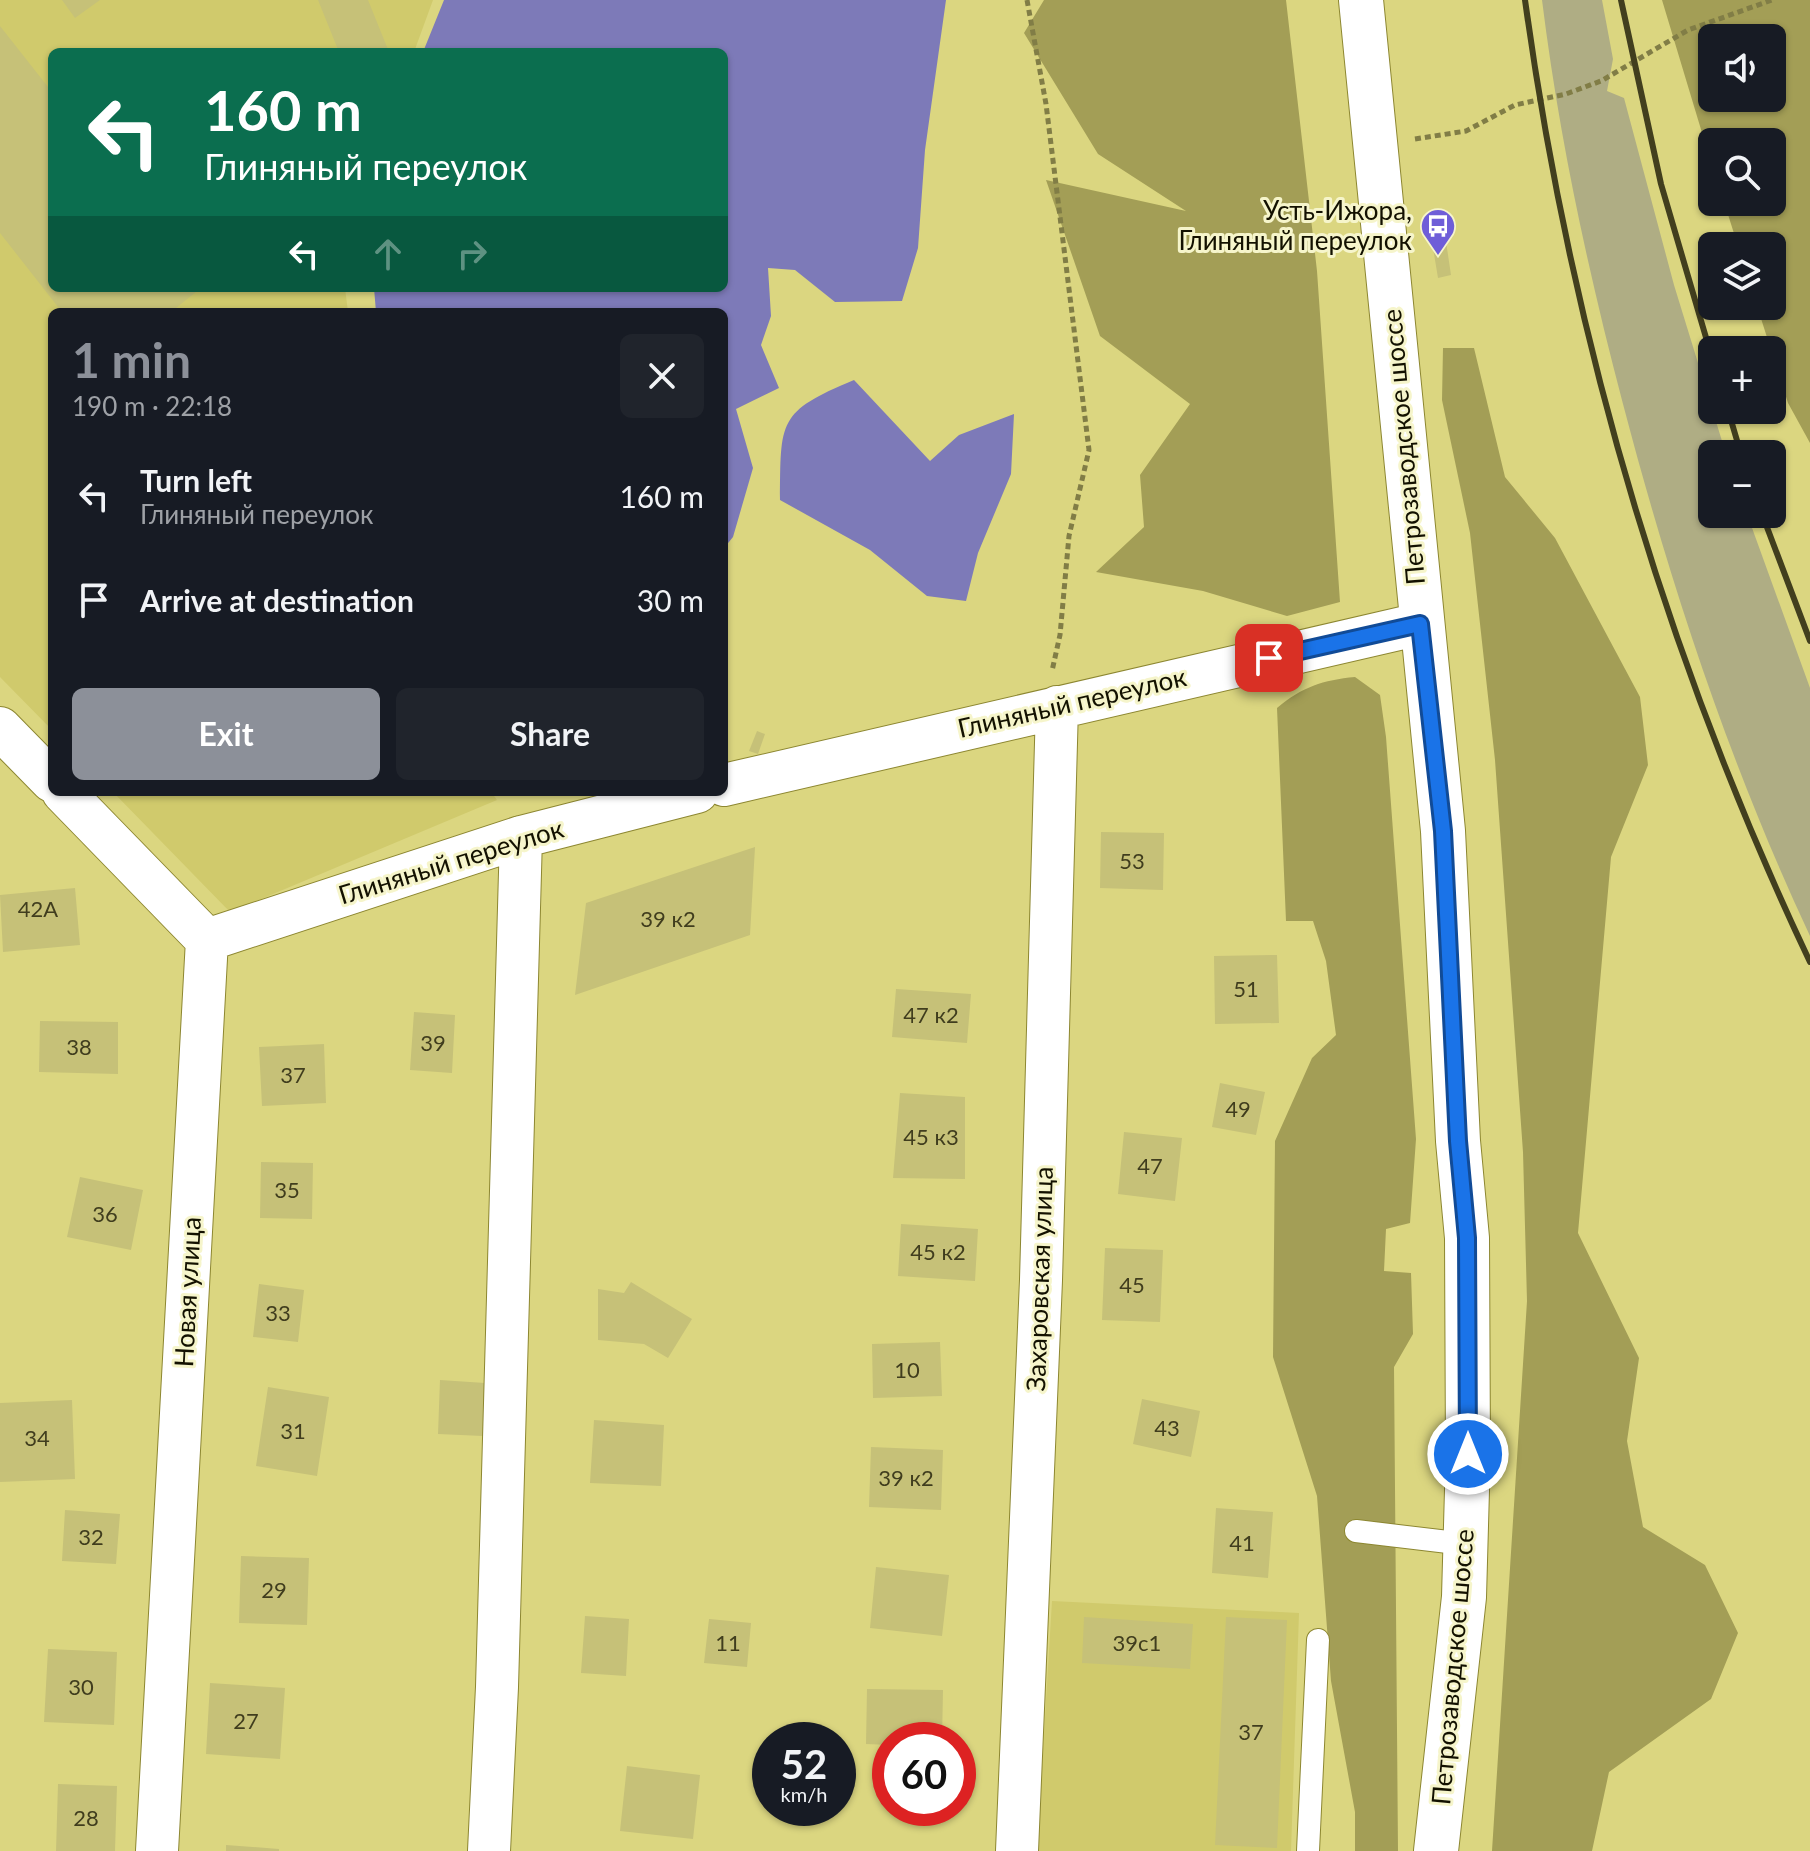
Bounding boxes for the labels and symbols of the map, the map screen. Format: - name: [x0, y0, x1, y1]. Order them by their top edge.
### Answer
- place label: Усть-Ижора, Глиняный переулок: [1178, 194, 1413, 256]
- bus stop icon: Усть-Ижора, Глиняный переулок: [1419, 207, 1457, 257]
- street label: Петрозаводское шоссе: [1375, 308, 1431, 586]
- pin: [1235, 624, 1303, 692]
- street label: Глиняный переулок: [954, 660, 1190, 744]
- street label: Глиняный переулок: [334, 811, 568, 910]
- house number: 53: [1119, 847, 1145, 874]
- house number: 42А: [18, 895, 58, 922]
- house number: 39 к2: [640, 905, 696, 932]
- house number: 51: [1233, 975, 1259, 1002]
- house number: 47 к2: [903, 1001, 959, 1028]
- house number: 39: [420, 1029, 446, 1056]
- house number: 38: [66, 1033, 92, 1060]
- house number: 37: [280, 1061, 306, 1088]
- house number: 49: [1225, 1095, 1251, 1122]
- house number: 45 к3: [903, 1123, 959, 1150]
- house number: 47: [1137, 1152, 1163, 1179]
- street label: Захаровская улица: [1019, 1166, 1059, 1392]
- house number: 35: [274, 1176, 300, 1203]
- house number: 36: [92, 1200, 118, 1227]
- street label: Новая улица: [167, 1216, 207, 1368]
- house number: 45 к2: [910, 1238, 966, 1265]
- house number: 45: [1119, 1271, 1145, 1298]
- house number: 33: [265, 1299, 291, 1326]
- house number: 10: [894, 1356, 920, 1383]
- position arrow: [1426, 1412, 1510, 1496]
- house number: 43: [1154, 1414, 1180, 1441]
- house number: 31: [280, 1417, 306, 1444]
- house number: 34: [24, 1424, 50, 1451]
- house number: 39 к2: [878, 1464, 934, 1491]
- house number: 32: [78, 1523, 104, 1550]
- street label: Петрозаводское шоссе: [1424, 1528, 1480, 1806]
- house number: 41: [1229, 1529, 1255, 1556]
- house number: 29: [261, 1576, 287, 1603]
- house number: 11: [715, 1629, 741, 1656]
- house number: 39с1: [1113, 1629, 1161, 1656]
- house number: 30: [68, 1673, 94, 1700]
- house number: 27: [233, 1707, 259, 1734]
- house number: 37: [1238, 1718, 1264, 1745]
- speed limit sign: 60: [872, 1722, 976, 1826]
- house number: 28: [73, 1804, 99, 1831]

